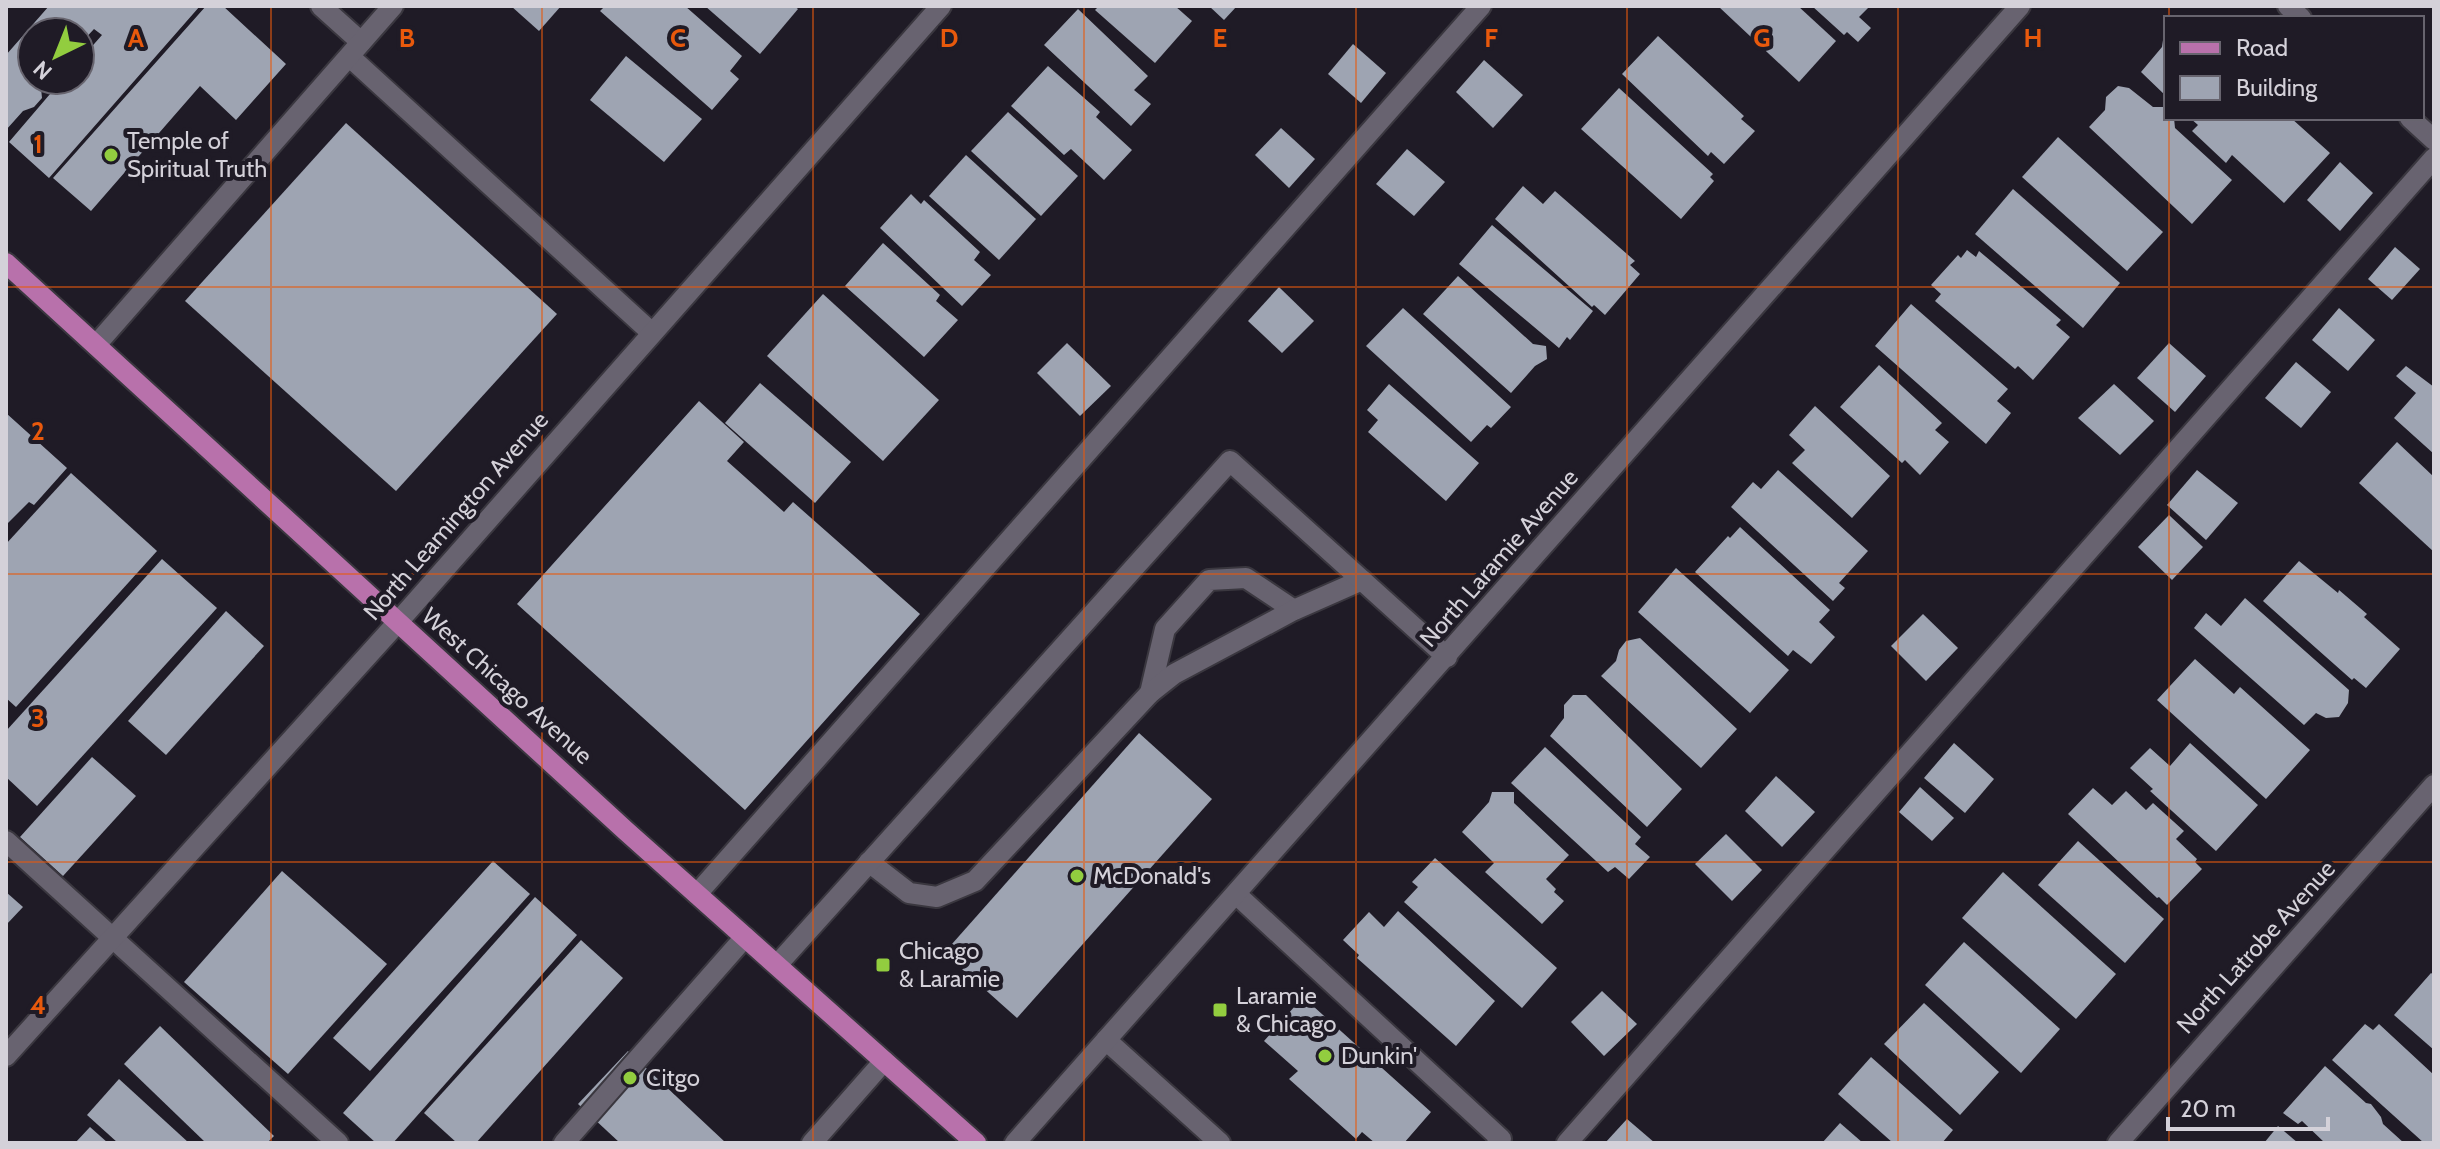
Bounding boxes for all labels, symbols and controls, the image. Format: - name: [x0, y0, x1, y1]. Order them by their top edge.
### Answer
- north arrow: [16, 16, 96, 96]
- legend: [2164, 16, 2424, 120]
- text: A: [128, 22, 145, 54]
- text: B: [399, 22, 415, 54]
- text: C: [670, 22, 686, 54]
- text: D: [940, 22, 958, 54]
- text: E: [1213, 22, 1227, 54]
- text: F: [1484, 22, 1498, 54]
- text: G: [1753, 22, 1771, 54]
- text: H: [2024, 22, 2042, 54]
- text: Road: [2236, 33, 2288, 62]
- text: N: [28, 55, 58, 85]
- text: Building: [2236, 73, 2318, 102]
- place label: Temple of Spiritual Truth: [127, 126, 267, 183]
- text: 1: [33, 128, 43, 160]
- marker: Temple of Spiritual Truth: [102, 146, 120, 164]
- street label: North Leamington Avenue: [357, 405, 554, 626]
- text: 2: [31, 415, 45, 447]
- street label: North Laramie Avenue: [1413, 463, 1584, 653]
- street label: West Chicago Avenue: [416, 601, 599, 770]
- text: 3: [31, 702, 45, 734]
- street label: North Latrobe Avenue: [2170, 854, 2341, 1039]
- place label: McDonald's: [1093, 861, 1211, 890]
- marker: McDonald's: [1068, 867, 1086, 885]
- place label: Chicago & Laramie: [899, 936, 1000, 993]
- marker: Chicago & Laramie: [874, 956, 892, 974]
- place label: Laramie & Chicago: [1236, 981, 1337, 1038]
- text: 4: [30, 989, 46, 1021]
- marker: Laramie & Chicago: [1211, 1001, 1229, 1019]
- place label: Dunkin': [1341, 1041, 1417, 1070]
- marker: Dunkin': [1316, 1047, 1334, 1065]
- place label: Citgo: [646, 1063, 700, 1092]
- marker: Citgo: [621, 1069, 639, 1087]
- scale bar: [2168, 1081, 2328, 1131]
- text: 20 m: [2180, 1094, 2236, 1123]

